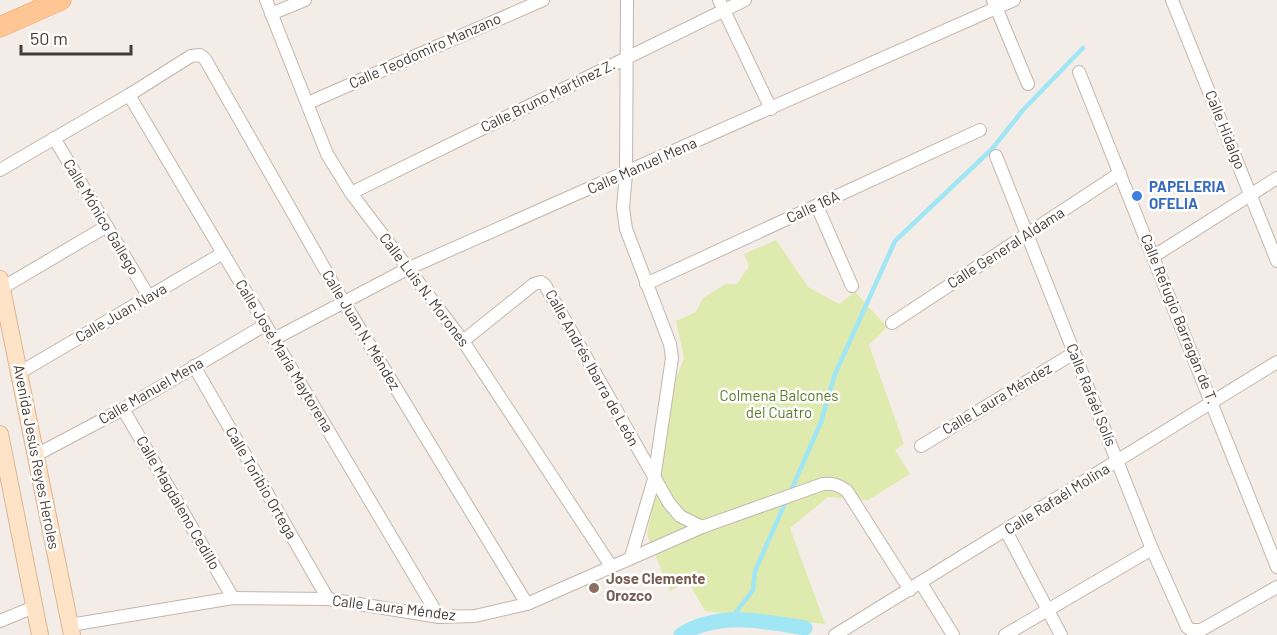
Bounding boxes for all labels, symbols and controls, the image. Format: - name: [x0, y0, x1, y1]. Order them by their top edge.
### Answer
- street label: Calle Teodomiro Manzano: [346, 8, 503, 92]
- scale bar: [21, 18, 130, 56]
- text: 50 m: [30, 27, 68, 49]
- street label: Calle Bruno Martínez Z.: [477, 55, 618, 135]
- street label: Calle Hidalgo: [1202, 87, 1250, 172]
- street label: Calle Manuel Mena: [584, 133, 699, 197]
- street label: Calle Mónico Gallego: [60, 155, 144, 278]
- place label: PAPELERIA OFELIA: [1149, 177, 1225, 212]
- street label: Calle 16A: [783, 186, 842, 226]
- marker: PAPELERIA OFELIA: [1130, 189, 1144, 203]
- street label: Calle General Aldama: [944, 203, 1067, 292]
- street label: Calle Luis N. Morones: [376, 229, 474, 350]
- street label: Calle Refugio Barragán de T.: [1138, 231, 1222, 406]
- street label: Calle Juan N. Méndez: [319, 266, 405, 393]
- street label: Calle José María Maytorena: [232, 276, 338, 435]
- street label: Calle Juan Nava: [72, 279, 169, 346]
- street label: Calle Andrés Ibarra de León: [542, 286, 644, 449]
- street label: Calle Rafaél Solís: [1063, 341, 1121, 449]
- street label: Calle Manuel Mena: [95, 353, 206, 427]
- street label: Calle Laura Méndez: [939, 358, 1055, 438]
- street label: Avenida Jesús Reyes Heroles: [10, 363, 64, 551]
- park label: Colmena Balcones del Cuatro: [719, 386, 839, 421]
- street label: Calle Toribio Ortega: [222, 423, 301, 542]
- street label: Calle Magdaleno Cedillo: [133, 432, 225, 573]
- street label: Calle Rafaél Molina: [1001, 459, 1112, 538]
- place label: Jose Clemente Orozco: [606, 569, 705, 604]
- marker: Jose Clemente Orozco: [587, 581, 601, 595]
- street label: Calle Laura Méndez: [331, 590, 457, 624]

